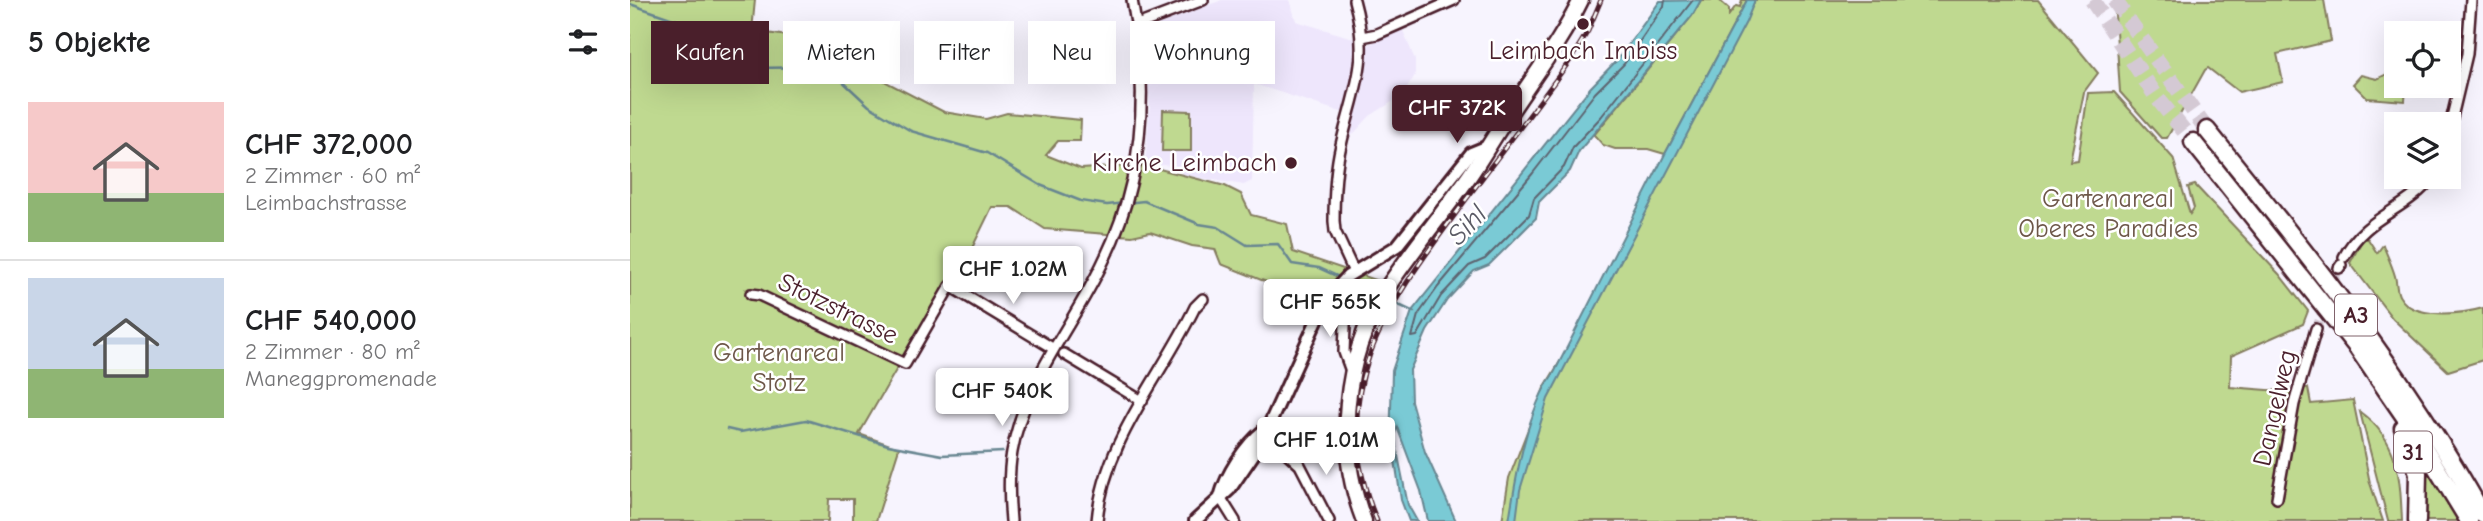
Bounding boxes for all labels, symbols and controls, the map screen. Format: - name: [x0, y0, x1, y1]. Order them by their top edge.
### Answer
- marker: Leimbach Imbiss: [1575, 16, 1591, 32]
- chip: Kaufen: [651, 21, 769, 84]
- chip: Mieten: [783, 21, 900, 84]
- chip: Filter: [914, 21, 1014, 84]
- chip: Neu: [1028, 21, 1116, 84]
- chip: Wohnung: [1130, 21, 1275, 84]
- map controls: [2384, 21, 2461, 189]
- button: locate: [2384, 21, 2461, 98]
- icon: filters: [564, 23, 602, 61]
- text: 5 Objekte: [28, 25, 151, 60]
- place label: Leimbach Imbiss: [1489, 36, 1677, 66]
- pin: CHF 372K: [1385, 86, 1529, 145]
- text: CHF 372K: [1408, 94, 1506, 121]
- button: layers: [2384, 112, 2461, 189]
- text: CHF 372,000: [245, 127, 413, 162]
- icon: home: [84, 130, 168, 214]
- place label: Kirche Leimbach: [1092, 148, 1277, 178]
- marker: Kirche Leimbach: [1283, 155, 1299, 171]
- text: 2 Zimmer · 60 m²: [245, 162, 420, 189]
- park label: Gartenareal Oberes Paradies: [2018, 184, 2198, 244]
- text: Leimbachstrasse: [245, 189, 407, 216]
- water label: Sihl: [1441, 198, 1494, 252]
- pin: CHF 1.02M: [933, 246, 1093, 306]
- text: CHF 1.02M: [959, 255, 1067, 282]
- street label: Stotzstrasse: [773, 267, 903, 351]
- pin: CHF 565K: [1258, 280, 1402, 339]
- text: CHF 565K: [1279, 288, 1381, 315]
- road number: A3: [2335, 294, 2377, 336]
- text: CHF 540,000: [245, 303, 417, 338]
- icon: home: [84, 306, 168, 390]
- text: 2 Zimmer · 80 m²: [245, 338, 420, 365]
- park label: Gartenareal Stotz: [713, 338, 845, 398]
- street label: Dangelweg: [2247, 347, 2303, 469]
- text: Maneggpromenade: [245, 365, 437, 392]
- pin: CHF 540K: [930, 368, 1074, 428]
- text: CHF 540K: [952, 377, 1052, 404]
- pin: CHF 1.01M: [1246, 418, 1406, 477]
- text: CHF 1.01M: [1273, 426, 1379, 453]
- road number: 31: [2394, 432, 2432, 472]

